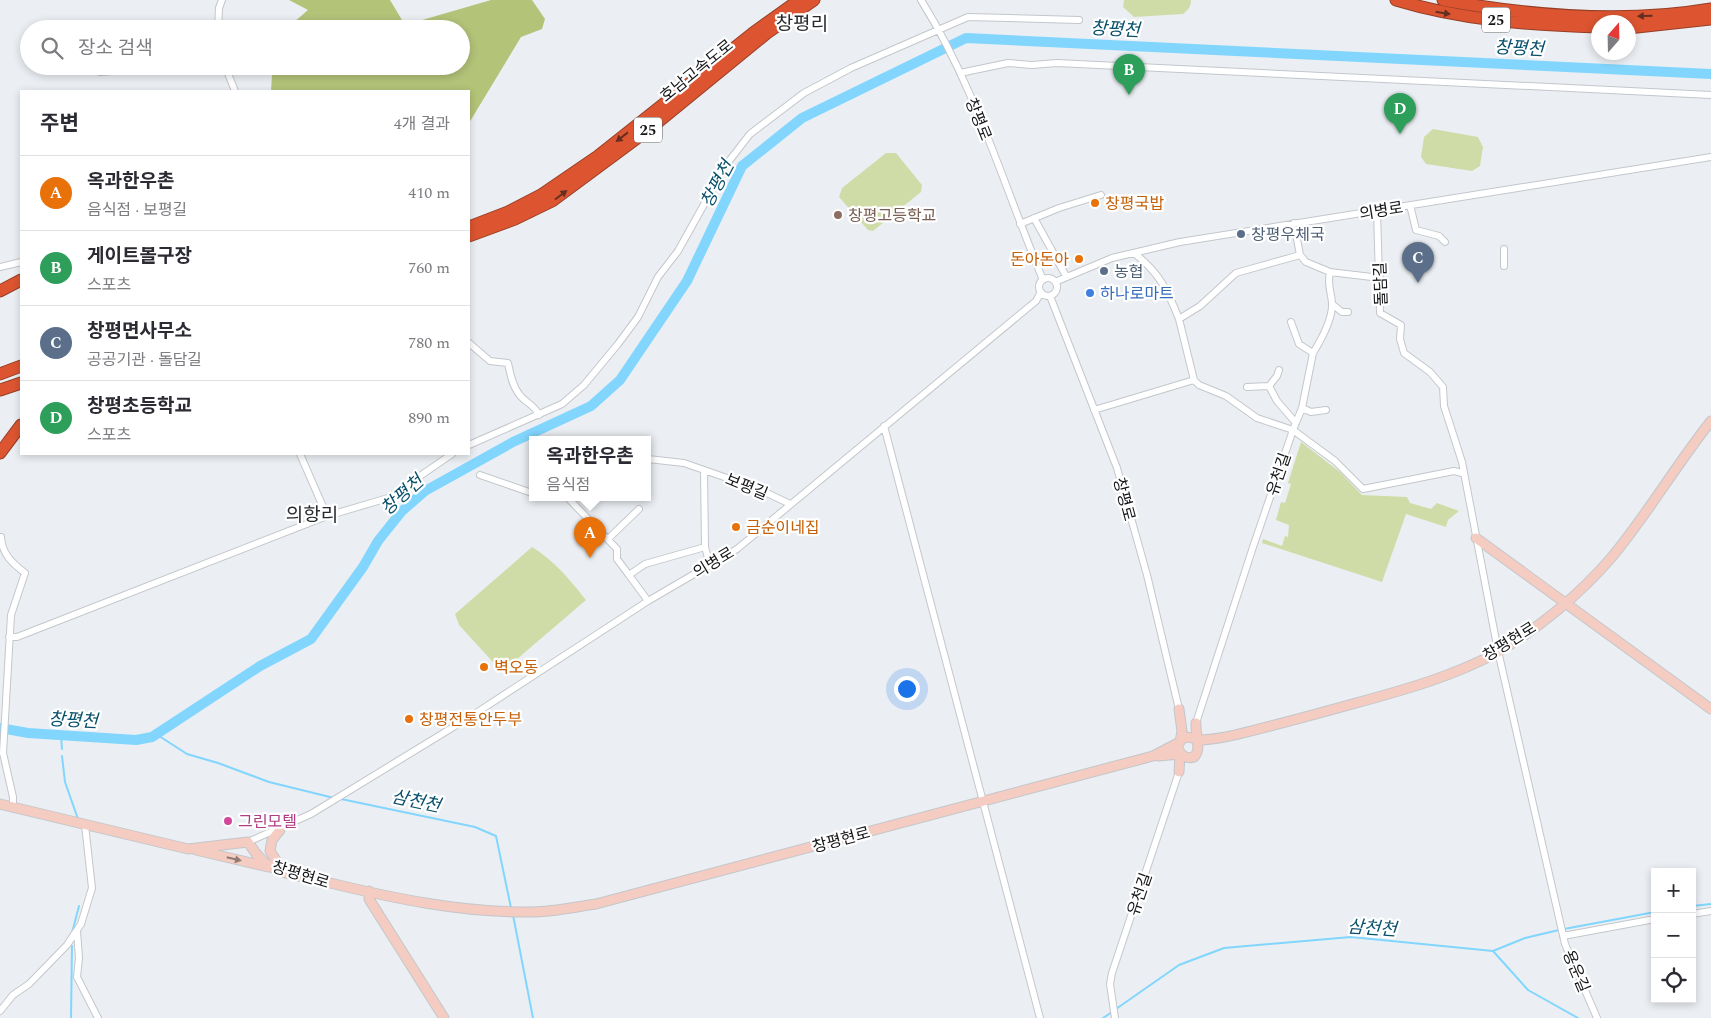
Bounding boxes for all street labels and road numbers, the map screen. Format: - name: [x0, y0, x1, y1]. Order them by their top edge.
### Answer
- road number: 25: [1482, 8, 1510, 32]
- street label: 호남고속도로: [655, 33, 739, 108]
- street label: 창평로: [959, 94, 998, 145]
- road number: 25: [634, 118, 662, 142]
- street label: 의병로: [1357, 196, 1405, 226]
- street label: 돌담길: [1368, 261, 1394, 306]
- street label: 유천길: [1260, 450, 1297, 499]
- street label: 보평길: [722, 468, 772, 506]
- street label: 창평로: [1107, 475, 1141, 524]
- street label: 의병로: [688, 541, 739, 585]
- street label: 창평현로: [1478, 616, 1541, 668]
- street label: 창평현로: [810, 821, 873, 859]
- street label: 창평현로: [269, 855, 333, 895]
- street label: 유천길: [1121, 870, 1158, 919]
- street label: 용운길: [1556, 946, 1596, 996]

